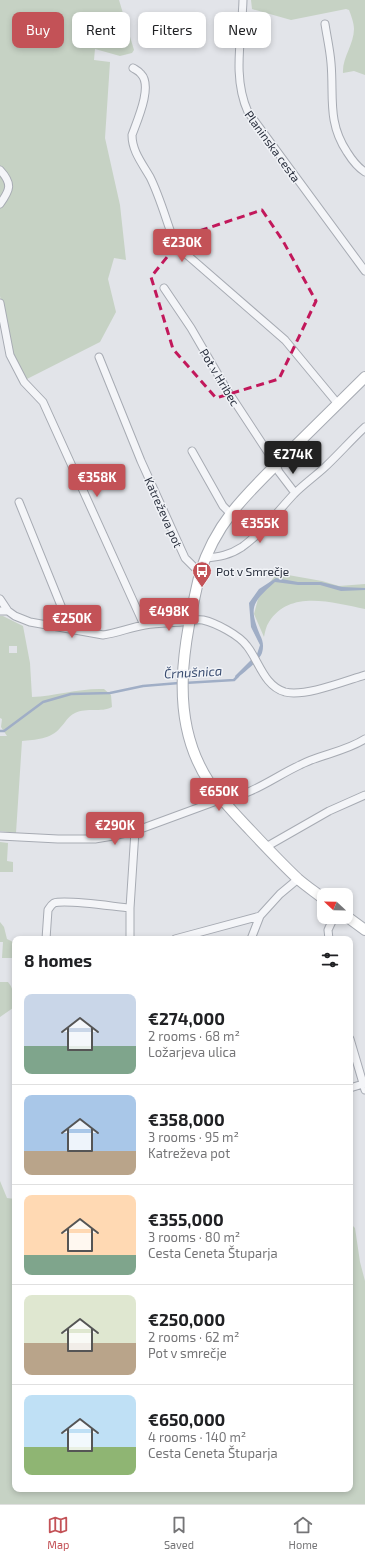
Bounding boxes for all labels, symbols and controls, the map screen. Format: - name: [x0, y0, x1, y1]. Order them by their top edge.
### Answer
- chip: Buy: [12, 12, 64, 48]
- chip: Rent: [72, 12, 130, 48]
- chip: Filters: [138, 12, 206, 48]
- chip: New: [214, 12, 271, 48]
- street label: Planinska cesta: [242, 107, 304, 185]
- pin: €230K: [154, 229, 210, 263]
- text: €230K: [162, 234, 202, 250]
- street label: Pot v Hribec: [197, 346, 243, 408]
- pin: €274K: [265, 441, 321, 475]
- text: €274K: [273, 446, 313, 462]
- pin: €358K: [69, 464, 125, 498]
- text: €358K: [77, 469, 117, 485]
- street label: Katreževa pot: [142, 475, 186, 550]
- pin: €355K: [232, 510, 288, 544]
- text: €355K: [241, 515, 279, 531]
- bus stop icon: Pot v Smrečje: [191, 560, 213, 588]
- place label: Pot v Smrečje: [216, 564, 289, 579]
- pin: €498K: [141, 598, 197, 632]
- text: €498K: [149, 603, 189, 619]
- pin: €250K: [44, 605, 100, 639]
- text: €250K: [52, 610, 92, 626]
- water label: Črnušnica: [163, 662, 223, 682]
- pin: €650K: [191, 778, 247, 812]
- text: €650K: [199, 783, 239, 799]
- pin: €290K: [87, 812, 143, 846]
- text: €290K: [95, 817, 135, 833]
- north arrow: [317, 888, 353, 924]
- map controls: [317, 888, 353, 924]
- icon: filters: [319, 949, 341, 971]
- text: 8 homes: [24, 950, 92, 970]
- text: €274,000: [148, 1008, 225, 1028]
- icon: home: [56, 1010, 104, 1058]
- text: 2 rooms · 68 m²: [148, 1028, 240, 1044]
- text: Ložarjeva ulica: [148, 1044, 236, 1060]
- text: €358,000: [148, 1109, 225, 1129]
- icon: home: [56, 1111, 104, 1159]
- text: 3 rooms · 95 m²: [148, 1129, 239, 1145]
- text: Katreževa pot: [148, 1145, 230, 1161]
- text: €355,000: [148, 1209, 224, 1229]
- icon: home: [56, 1211, 104, 1259]
- text: 3 rooms · 80 m²: [148, 1229, 240, 1245]
- text: Cesta Ceneta Štuparja: [148, 1245, 278, 1261]
- text: €250,000: [148, 1309, 225, 1329]
- icon: home: [56, 1311, 104, 1359]
- text: 2 rooms · 62 m²: [148, 1329, 239, 1345]
- text: Pot v smrečje: [148, 1345, 227, 1361]
- text: €650,000: [148, 1409, 225, 1429]
- icon: home: [56, 1411, 104, 1459]
- text: 4 rooms · 140 m²: [148, 1429, 246, 1445]
- text: Cesta Ceneta Štuparja: [148, 1445, 278, 1461]
- tab: Map: [47, 1514, 69, 1551]
- tab: Saved: [164, 1514, 194, 1551]
- tab: Home: [289, 1514, 318, 1551]

